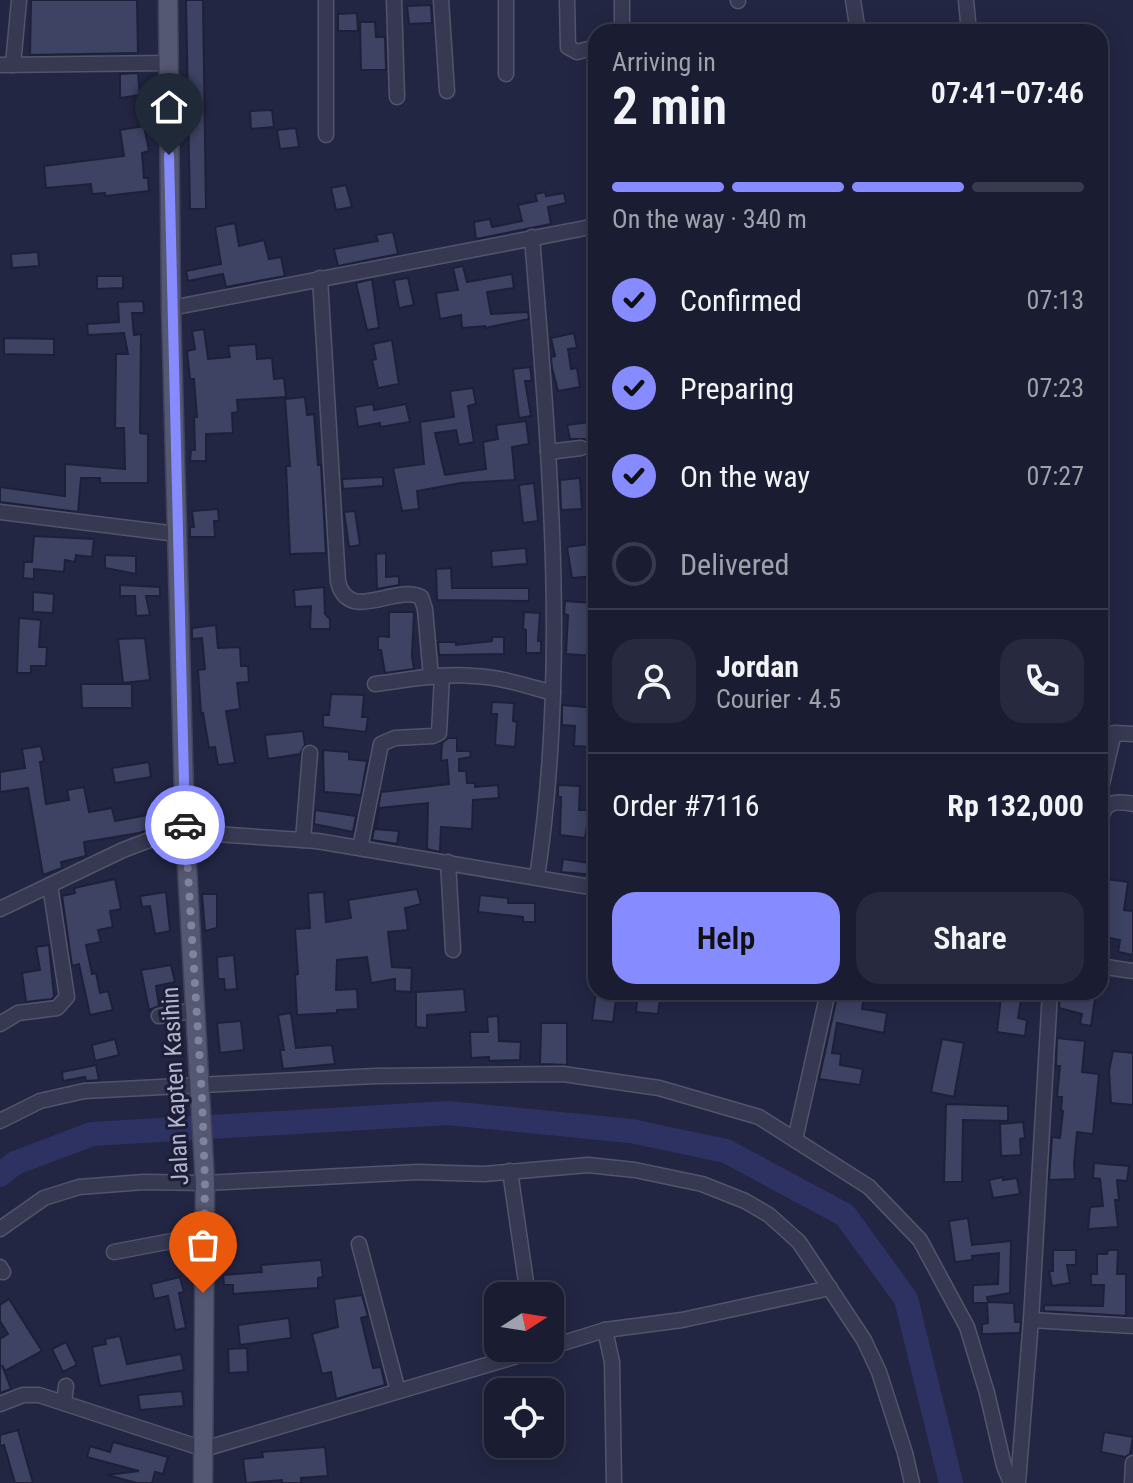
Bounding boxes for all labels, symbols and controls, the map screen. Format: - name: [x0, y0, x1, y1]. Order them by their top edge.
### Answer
- text: Arriving in: [612, 47, 716, 77]
- pin: [135, 73, 203, 155]
- text: 07:41–07:46: [931, 75, 1084, 110]
- text: 2 min: [612, 76, 727, 137]
- icon: home: [147, 85, 191, 129]
- text: On the way · 340 m: [612, 204, 807, 234]
- icon: check: [612, 278, 656, 322]
- text: Confirmed: [680, 283, 802, 318]
- text: 07:13: [1027, 285, 1084, 315]
- icon: check: [612, 366, 656, 410]
- text: Preparing: [680, 371, 794, 406]
- text: 07:23: [1027, 373, 1084, 403]
- icon: check: [612, 454, 656, 498]
- text: On the way: [680, 459, 810, 494]
- text: 07:27: [1027, 461, 1084, 491]
- text: Delivered: [680, 547, 789, 582]
- button: person: [612, 639, 696, 723]
- button: phone: [1000, 639, 1084, 723]
- text: Jordan: [716, 649, 799, 684]
- text: Courier · 4.5: [716, 684, 841, 714]
- courier: [145, 785, 225, 865]
- text: Order #7116: [612, 788, 760, 823]
- text: Rp 132,000: [947, 788, 1084, 823]
- icon: car: [163, 803, 207, 847]
- button: Help: [612, 892, 840, 984]
- button: Share: [856, 892, 1084, 984]
- street label: Jalan Kapten Kasihin: [156, 986, 194, 1186]
- pin: [169, 1211, 237, 1293]
- icon: bag: [181, 1223, 225, 1267]
- north arrow: [484, 1282, 564, 1362]
- map controls: [484, 1282, 564, 1458]
- button: locate: [484, 1378, 564, 1458]

